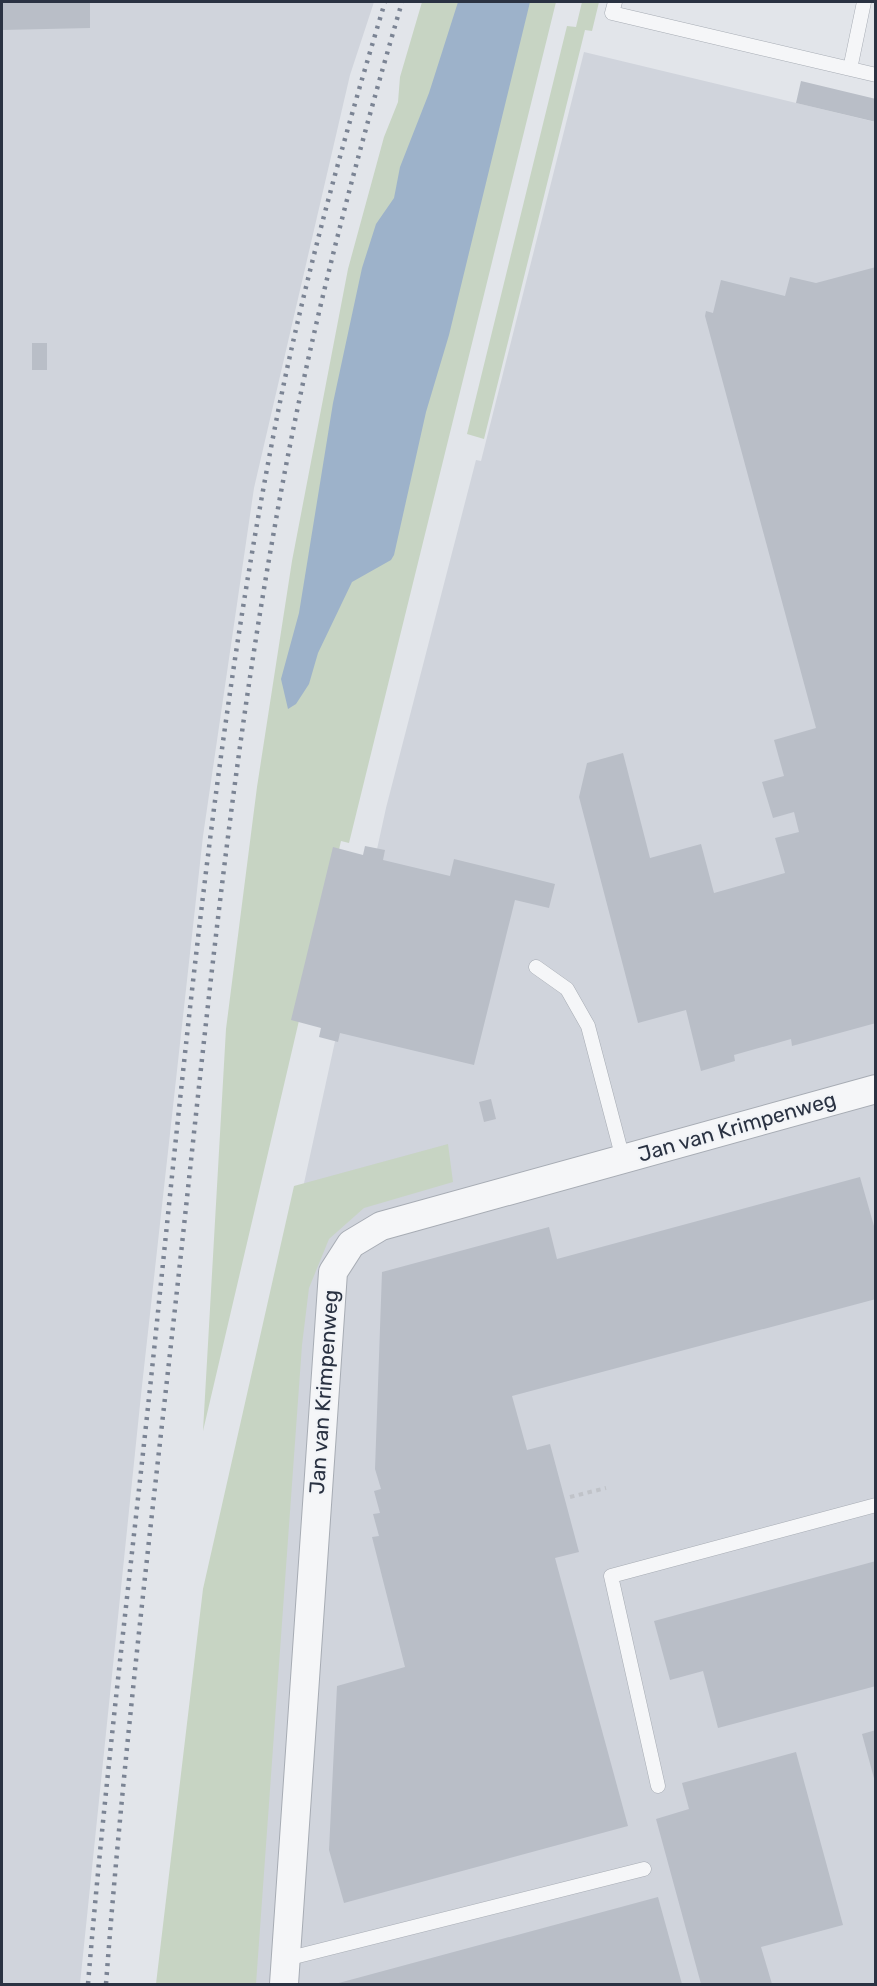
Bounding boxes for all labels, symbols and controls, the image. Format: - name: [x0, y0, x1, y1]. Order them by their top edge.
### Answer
- street label: Jan van Krimpenweg: [635, 1086, 839, 1167]
- street label: Jan van Krimpenweg: [304, 1289, 343, 1495]

